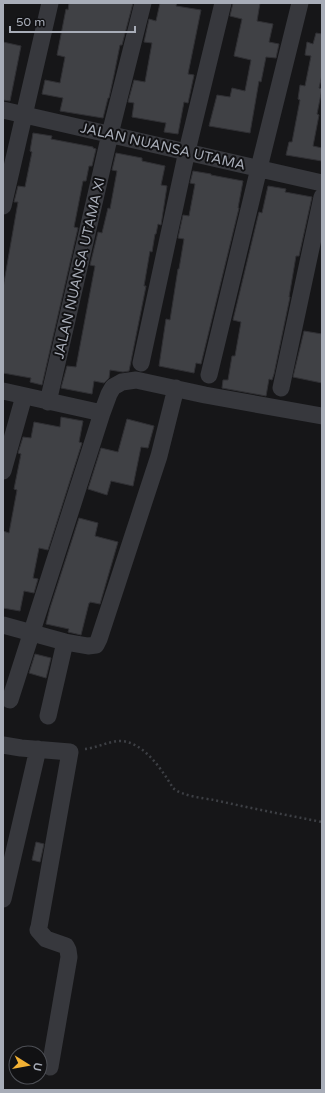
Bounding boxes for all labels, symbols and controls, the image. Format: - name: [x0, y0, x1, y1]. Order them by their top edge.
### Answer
- scale bar: [10, 8, 135, 34]
- text: 50 m: [16, 15, 45, 29]
- street label: JALAN NUANSA UTAMA: [79, 119, 247, 174]
- street label: JALAN NUANSA UTAMA XI: [50, 176, 109, 361]
- north arrow: [8, 1045, 48, 1085]
- text: U: [30, 1061, 45, 1072]

